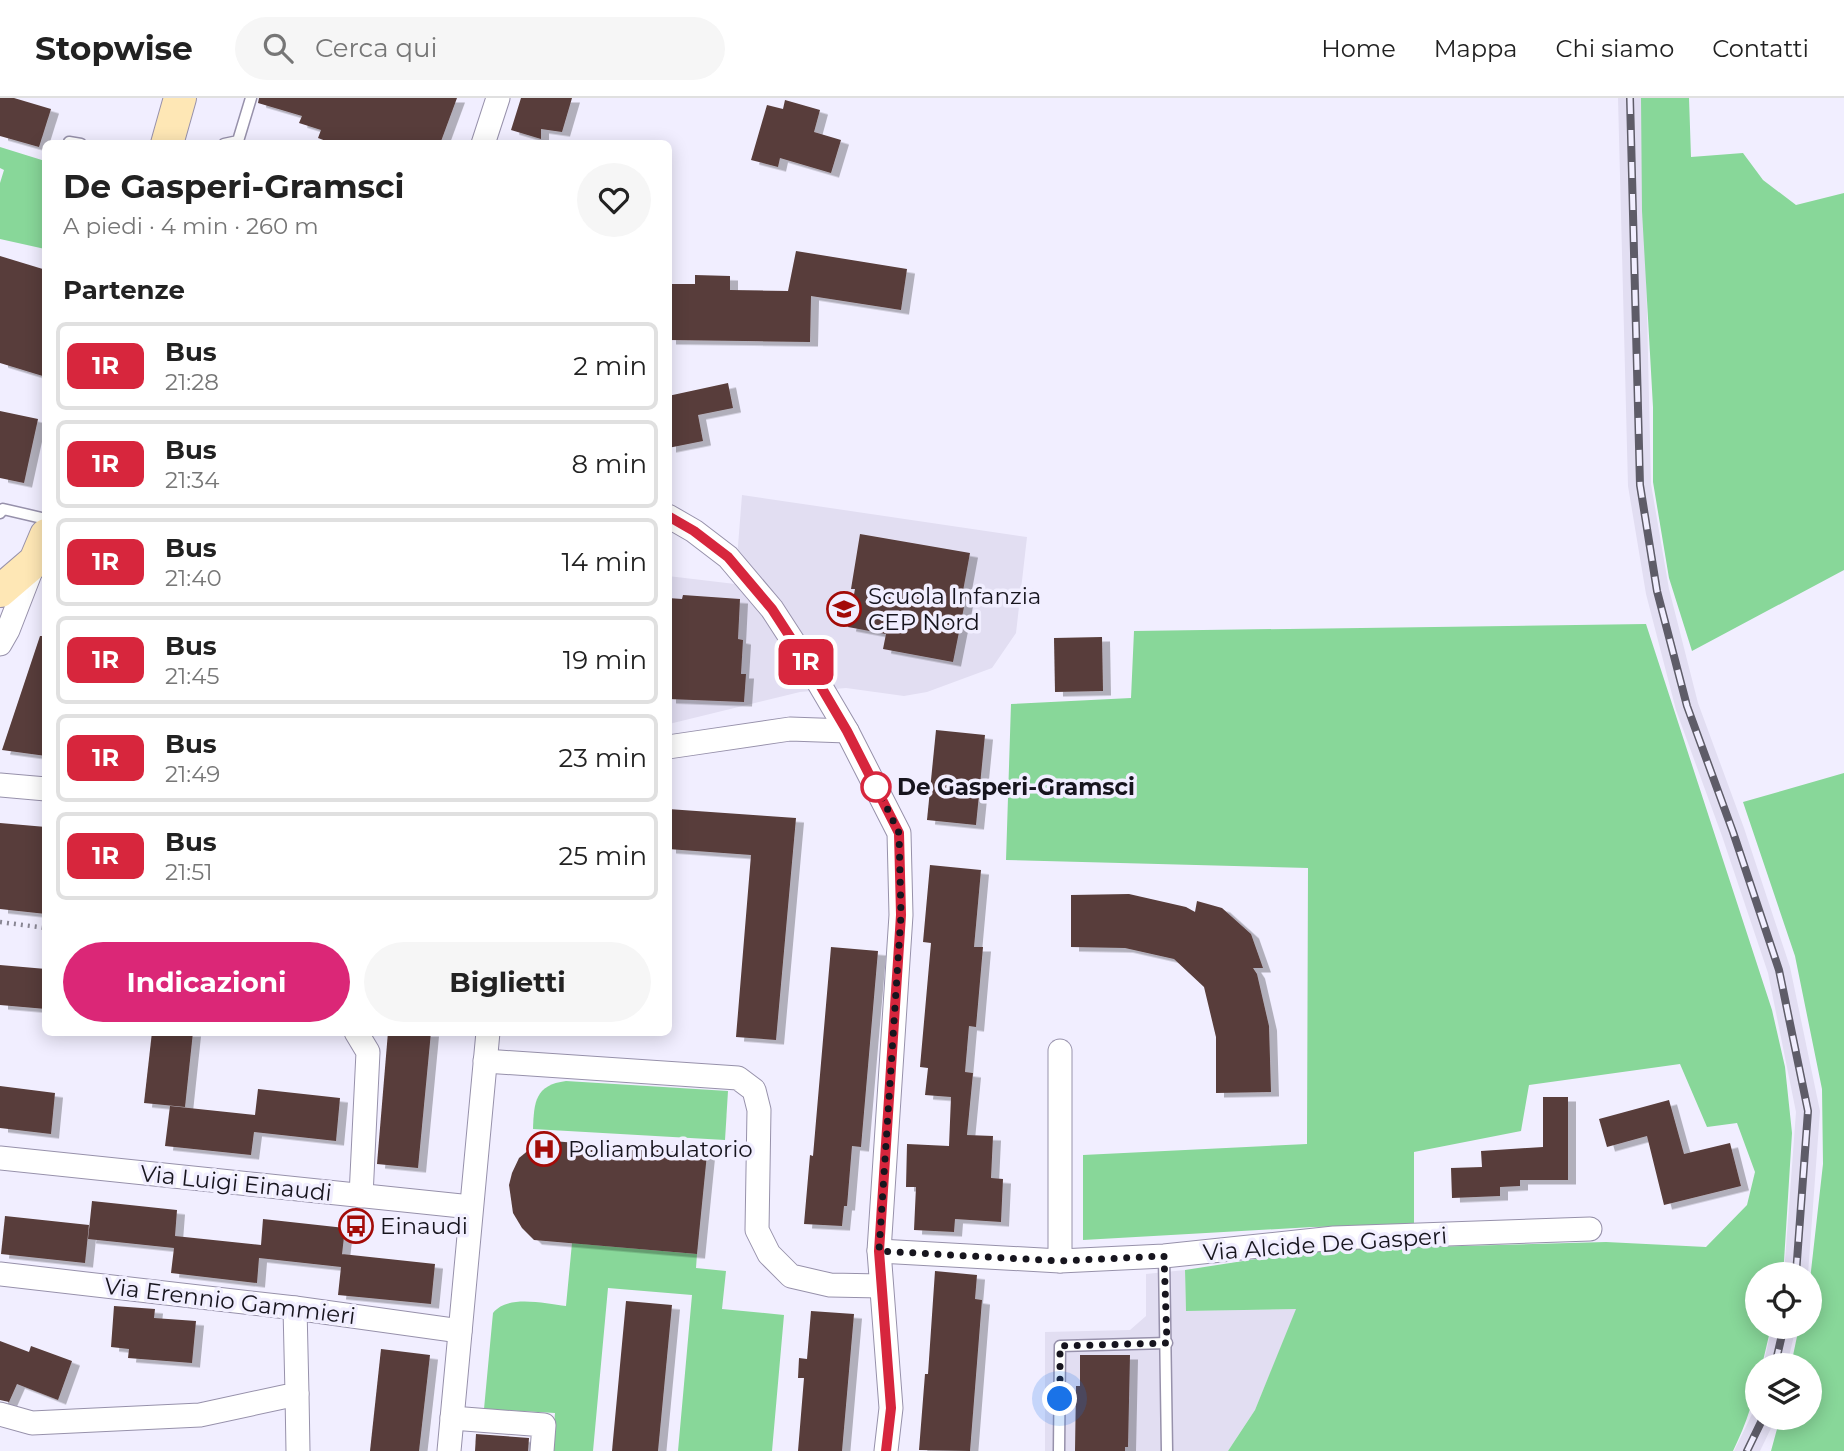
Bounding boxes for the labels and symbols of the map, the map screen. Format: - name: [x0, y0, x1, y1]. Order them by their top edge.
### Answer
- place label: Scuola Infanzia CEP Nord: [868, 582, 1041, 636]
- school or university icon: Scuola Infanzia CEP Nord: [825, 590, 863, 628]
- line badge: 1R: [774, 639, 838, 685]
- marker: De Gasperi-Gramsci: [861, 772, 891, 802]
- place label: De Gasperi-Gramsci: [897, 773, 1135, 801]
- hospital icon: Poliambulatorio: [525, 1130, 563, 1168]
- place label: Poliambulatorio: [568, 1135, 753, 1163]
- street label: Via Luigi Einaudi: [139, 1159, 333, 1207]
- bus stop icon: Einaudi: [337, 1207, 375, 1245]
- place label: Einaudi: [380, 1212, 468, 1240]
- street label: Via Alcide De Gasperi: [1202, 1221, 1448, 1267]
- street label: Via Erennio Gammieri: [103, 1272, 357, 1330]
- your location: [1042, 1381, 1077, 1416]

